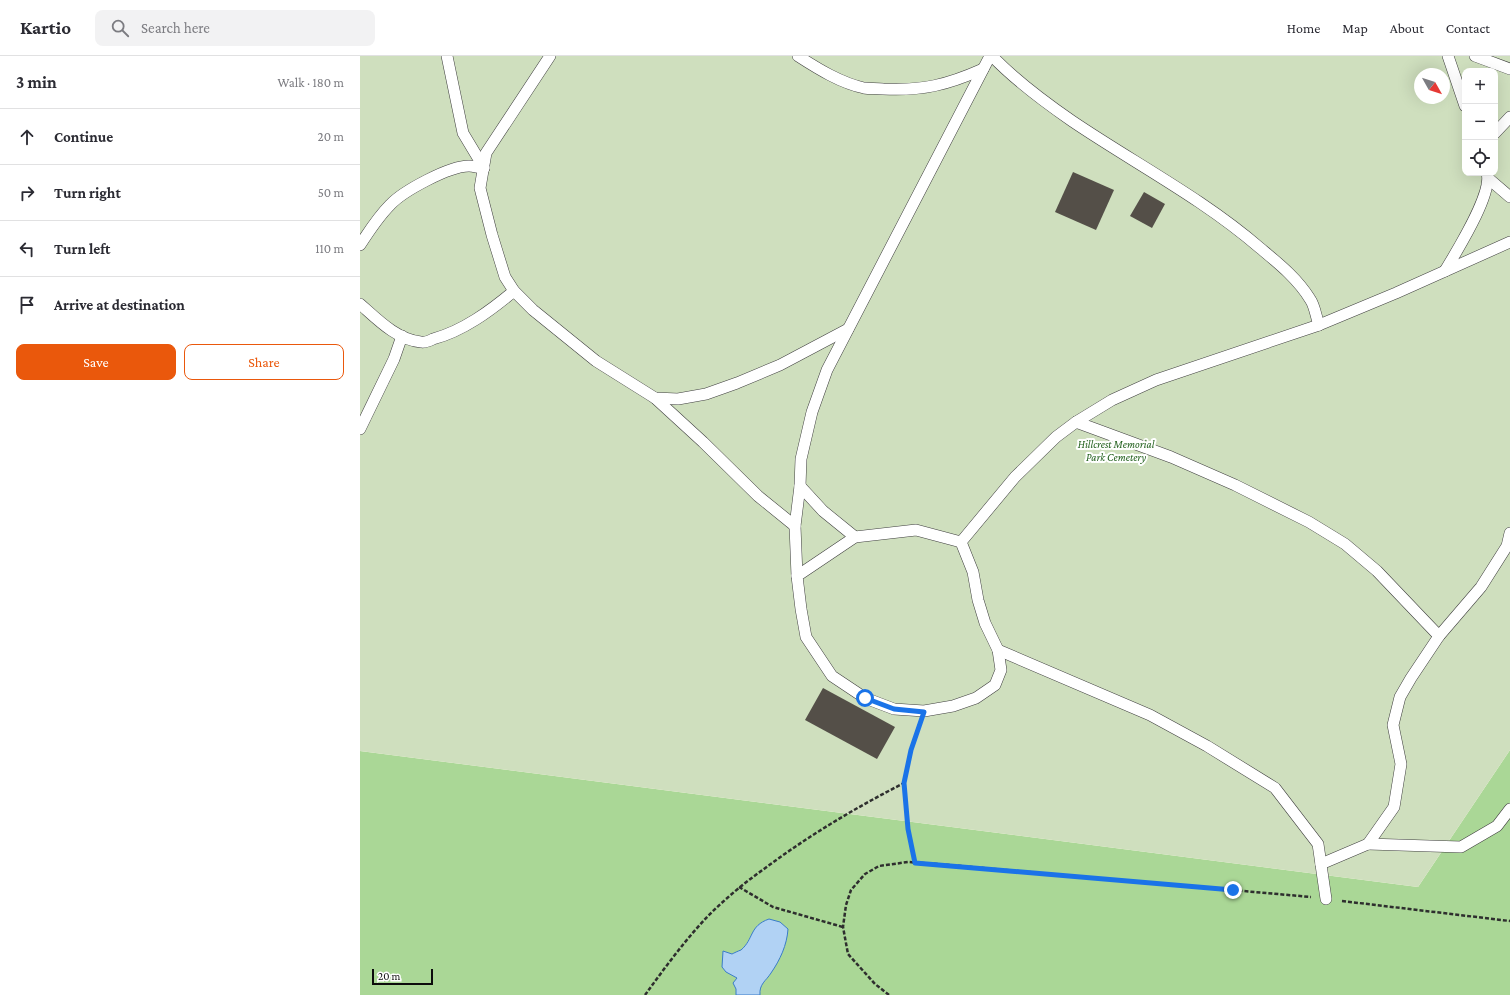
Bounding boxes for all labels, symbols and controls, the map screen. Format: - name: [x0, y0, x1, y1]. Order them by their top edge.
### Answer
- search box: [95, 10, 375, 46]
- text: Kartio: [20, 17, 71, 38]
- icon: search: [109, 17, 131, 39]
- text: Search here: [141, 20, 210, 36]
- text: Home: [1287, 20, 1320, 36]
- text: Map: [1342, 20, 1368, 36]
- text: About: [1390, 20, 1424, 36]
- text: Contact: [1446, 20, 1490, 36]
- north arrow: [1414, 68, 1450, 104]
- map controls: [1462, 68, 1498, 176]
- button: +: [1462, 68, 1498, 104]
- text: 3 min: [16, 73, 57, 92]
- text: Walk · 180 m: [277, 75, 344, 90]
- button: −: [1462, 104, 1498, 140]
- icon: ahead: [16, 126, 38, 148]
- text: Continue: [54, 129, 113, 145]
- text: 20 m: [318, 129, 344, 144]
- button: locate: [1462, 140, 1498, 176]
- icon: right: [16, 182, 38, 204]
- text: Turn right: [54, 185, 121, 201]
- text: 50 m: [318, 185, 344, 200]
- icon: left: [16, 238, 38, 260]
- text: Turn left: [54, 241, 110, 257]
- text: 110 m: [315, 241, 344, 256]
- icon: arrive: [16, 294, 38, 316]
- text: Arrive at destination: [54, 297, 185, 313]
- button: Save: [16, 344, 176, 380]
- button: Share: [184, 344, 344, 380]
- park label: Hillcrest Memorial Park Cemetery: [1078, 438, 1155, 464]
- route start: [856, 689, 874, 707]
- route end: [1224, 881, 1242, 899]
- scale bar: [372, 967, 433, 986]
- text: 20 m: [378, 970, 400, 982]

